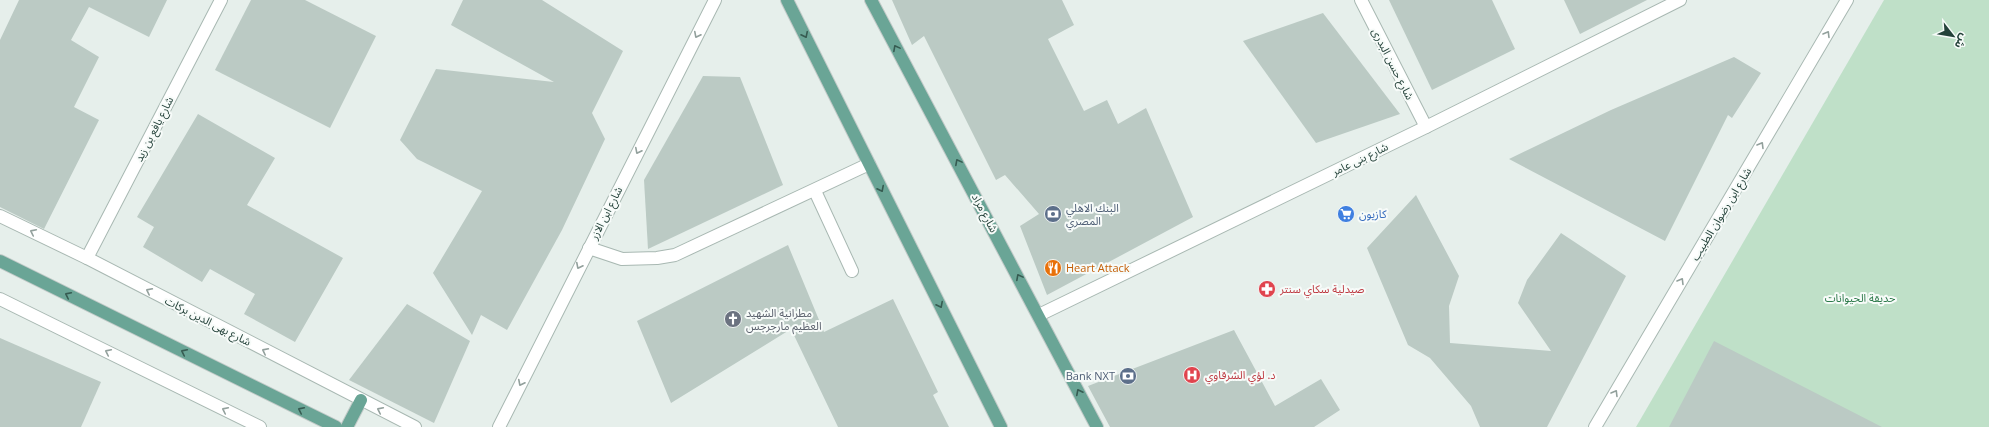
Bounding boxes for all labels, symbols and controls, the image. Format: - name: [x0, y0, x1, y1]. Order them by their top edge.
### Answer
- north arrow: [1933, 16, 1973, 56]
- street label: شارع حسن البدرى: [1368, 25, 1418, 103]
- one-way arrow: [1823, 30, 1830, 38]
- one-way arrow: [695, 31, 702, 38]
- one-way arrow: [800, 31, 807, 38]
- text: ش: [1952, 31, 1972, 52]
- one-way arrow: [894, 45, 901, 52]
- street label: شارع يافع بن زيد: [131, 93, 177, 164]
- street label: شارع بنى عامر: [1328, 138, 1391, 180]
- one-way arrow: [1757, 142, 1764, 149]
- one-way arrow: [636, 146, 643, 154]
- one-way arrow: [955, 159, 962, 167]
- street label: شارع ابن رضوان الطبيب: [1687, 164, 1755, 263]
- street label: شارع ابن الازر: [585, 183, 626, 243]
- one-way arrow: [876, 185, 884, 192]
- street label: شارع مراد: [968, 191, 1002, 236]
- place label: البنك الاهلي المصري: [1066, 200, 1119, 231]
- bank icon: البنك الاهلي المصري: [1043, 204, 1063, 224]
- supermarket icon: كازيون: [1336, 204, 1356, 224]
- place label: كازيون: [1359, 206, 1387, 221]
- one-way arrow: [30, 229, 38, 237]
- restaurant icon: Heart Attack: [1043, 258, 1063, 278]
- place label: Heart Attack: [1066, 260, 1130, 275]
- one-way arrow: [577, 262, 584, 270]
- one-way arrow: [1016, 274, 1024, 281]
- one-way arrow: [1676, 278, 1683, 286]
- pharmacy icon: صيدلية سكاي سنتر: [1257, 279, 1277, 299]
- place label: صيدلية سكاي سنتر: [1279, 281, 1365, 299]
- one-way arrow: [146, 288, 154, 295]
- park label: حديقة الحيوانات: [1825, 290, 1896, 305]
- one-way arrow: [65, 292, 72, 299]
- street label: شارع بهى الدين بركات: [162, 292, 254, 350]
- one-way arrow: [935, 301, 942, 308]
- place label: مطرانية الشهيد العظيم مارجرجس: [746, 305, 822, 335]
- church icon: مطرانية الشهيد العظيم مارجرجس: [723, 309, 743, 329]
- one-way arrow: [262, 348, 269, 355]
- one-way arrow: [181, 349, 189, 357]
- one-way arrow: [105, 350, 112, 357]
- hospital icon: د. لؤي الشرقاوي: [1182, 365, 1202, 385]
- bank icon: Bank NXT: [1118, 366, 1138, 386]
- place label: د. لؤي الشرقاوي: [1205, 367, 1276, 385]
- place label: Bank NXT: [1066, 368, 1115, 383]
- one-way arrow: [518, 378, 526, 386]
- one-way arrow: [1076, 389, 1084, 397]
- one-way arrow: [1610, 390, 1617, 397]
- one-way arrow: [221, 407, 229, 415]
- one-way arrow: [298, 407, 305, 415]
- one-way arrow: [377, 407, 385, 415]

